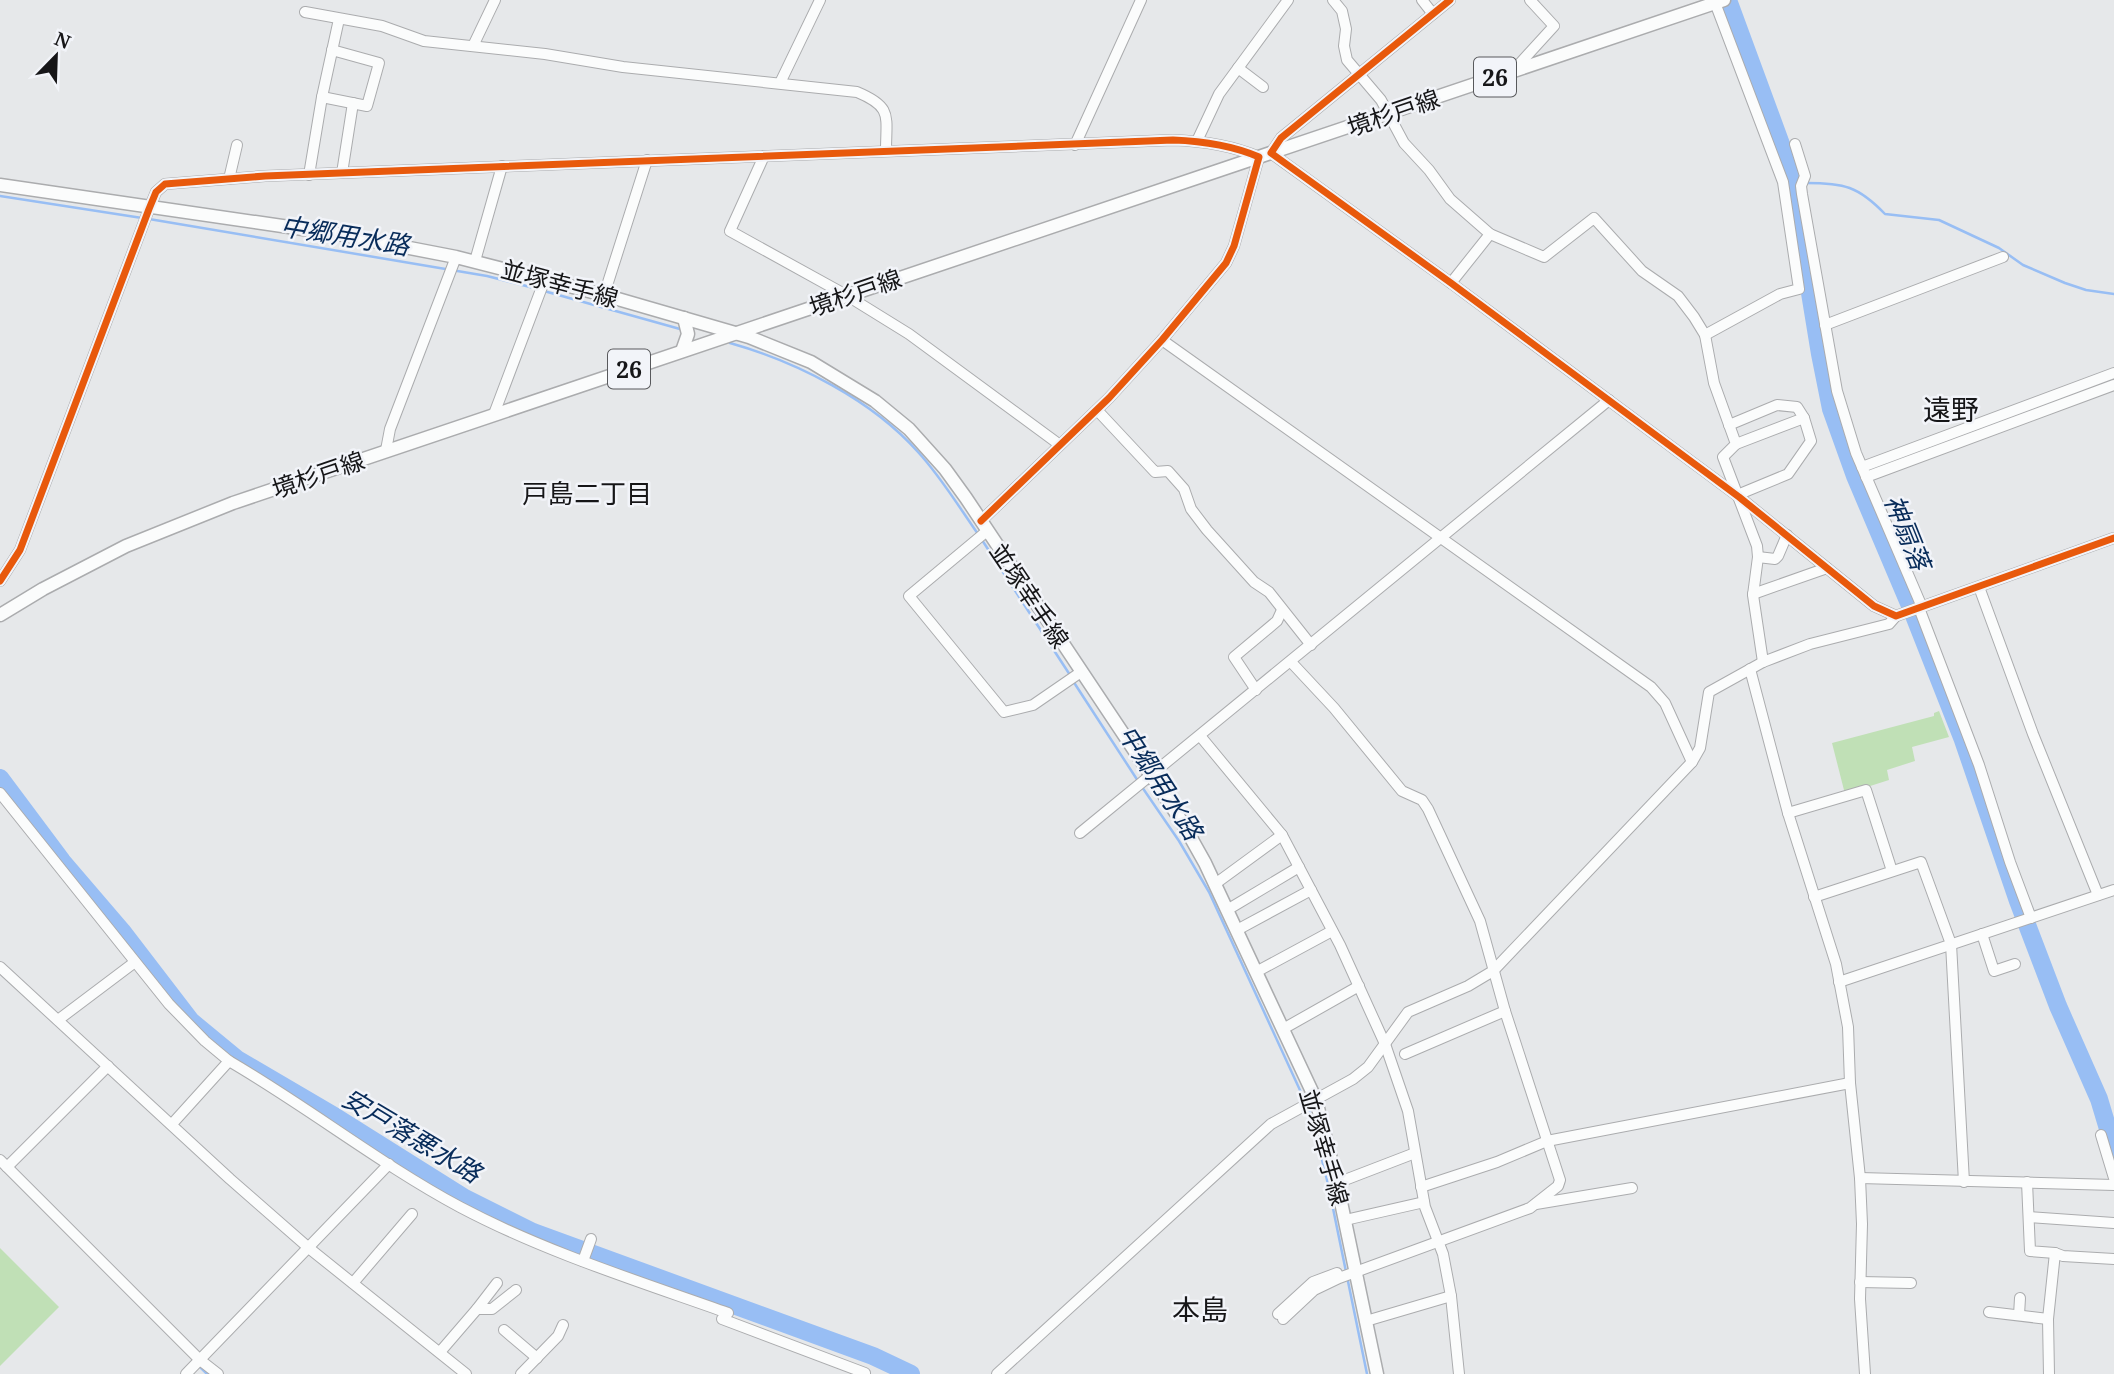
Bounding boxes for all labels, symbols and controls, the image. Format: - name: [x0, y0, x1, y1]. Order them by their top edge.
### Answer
- north arrow: [21, 21, 91, 91]
- text: N: [51, 25, 75, 55]
- road number: 26: [1474, 58, 1516, 96]
- street label: 境杉戸線: [1342, 81, 1444, 143]
- water label: 中郷用水路: [278, 207, 414, 263]
- street label: 並塚幸手線: [498, 252, 622, 314]
- street label: 境杉戸線: [804, 261, 906, 323]
- road number: 26: [608, 350, 650, 388]
- district label: 遠野: [1923, 390, 1979, 428]
- street label: 境杉戸線: [267, 443, 369, 505]
- district label: 戸島二丁目: [522, 475, 652, 511]
- water label: 神扇落: [1877, 489, 1941, 579]
- street label: 並塚幸手線: [983, 536, 1077, 654]
- water label: 中郷用水路: [1110, 718, 1213, 848]
- water label: 安戸落悪水路: [336, 1079, 490, 1192]
- street label: 並塚幸手線: [1293, 1085, 1357, 1209]
- district label: 本島: [1172, 1290, 1228, 1328]

